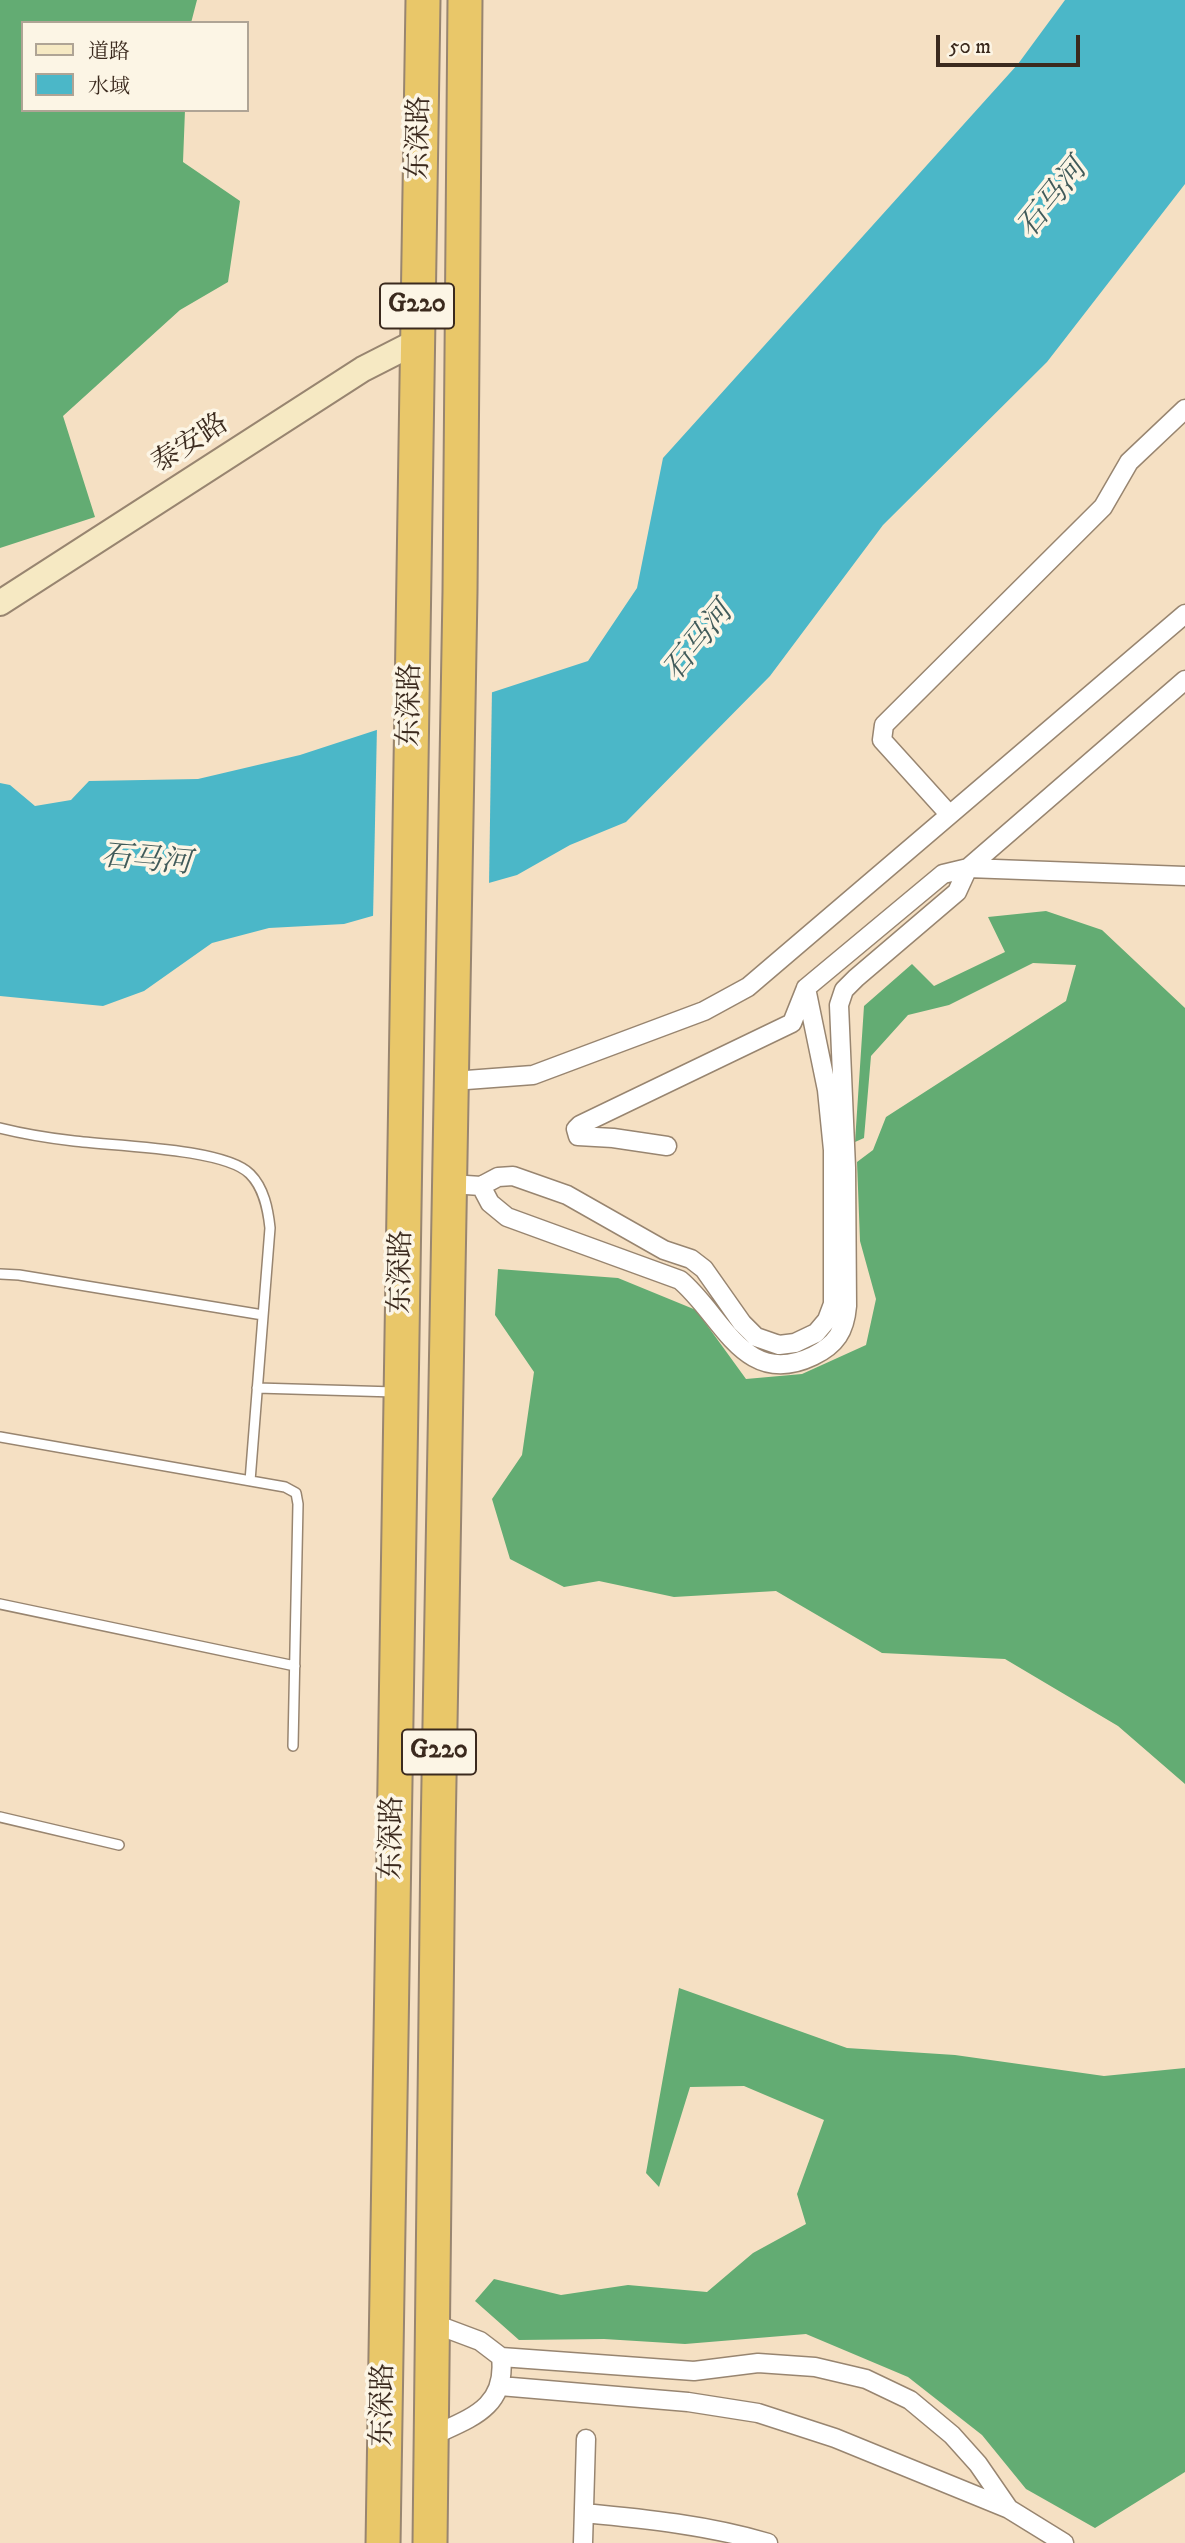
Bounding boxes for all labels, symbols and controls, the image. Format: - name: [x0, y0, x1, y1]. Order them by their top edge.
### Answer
- legend: [21, 21, 248, 112]
- scale bar: [940, 21, 1084, 65]
- text: 50 m: [949, 34, 991, 60]
- text: 道路: [88, 39, 130, 65]
- text: 水域: [88, 74, 130, 100]
- street label: 东深路: [403, 96, 439, 180]
- water label: 石马河: [1012, 154, 1096, 246]
- road number: G220: [380, 284, 454, 328]
- street label: 泰安路: [147, 408, 235, 482]
- water label: 石马河: [658, 597, 742, 689]
- street label: 东深路: [394, 663, 430, 747]
- water label: 石马河: [100, 840, 192, 884]
- street label: 东深路: [385, 1230, 421, 1314]
- road number: G220: [402, 1730, 476, 1774]
- street label: 东深路: [376, 1796, 412, 1880]
- street label: 东深路: [367, 2363, 403, 2447]

